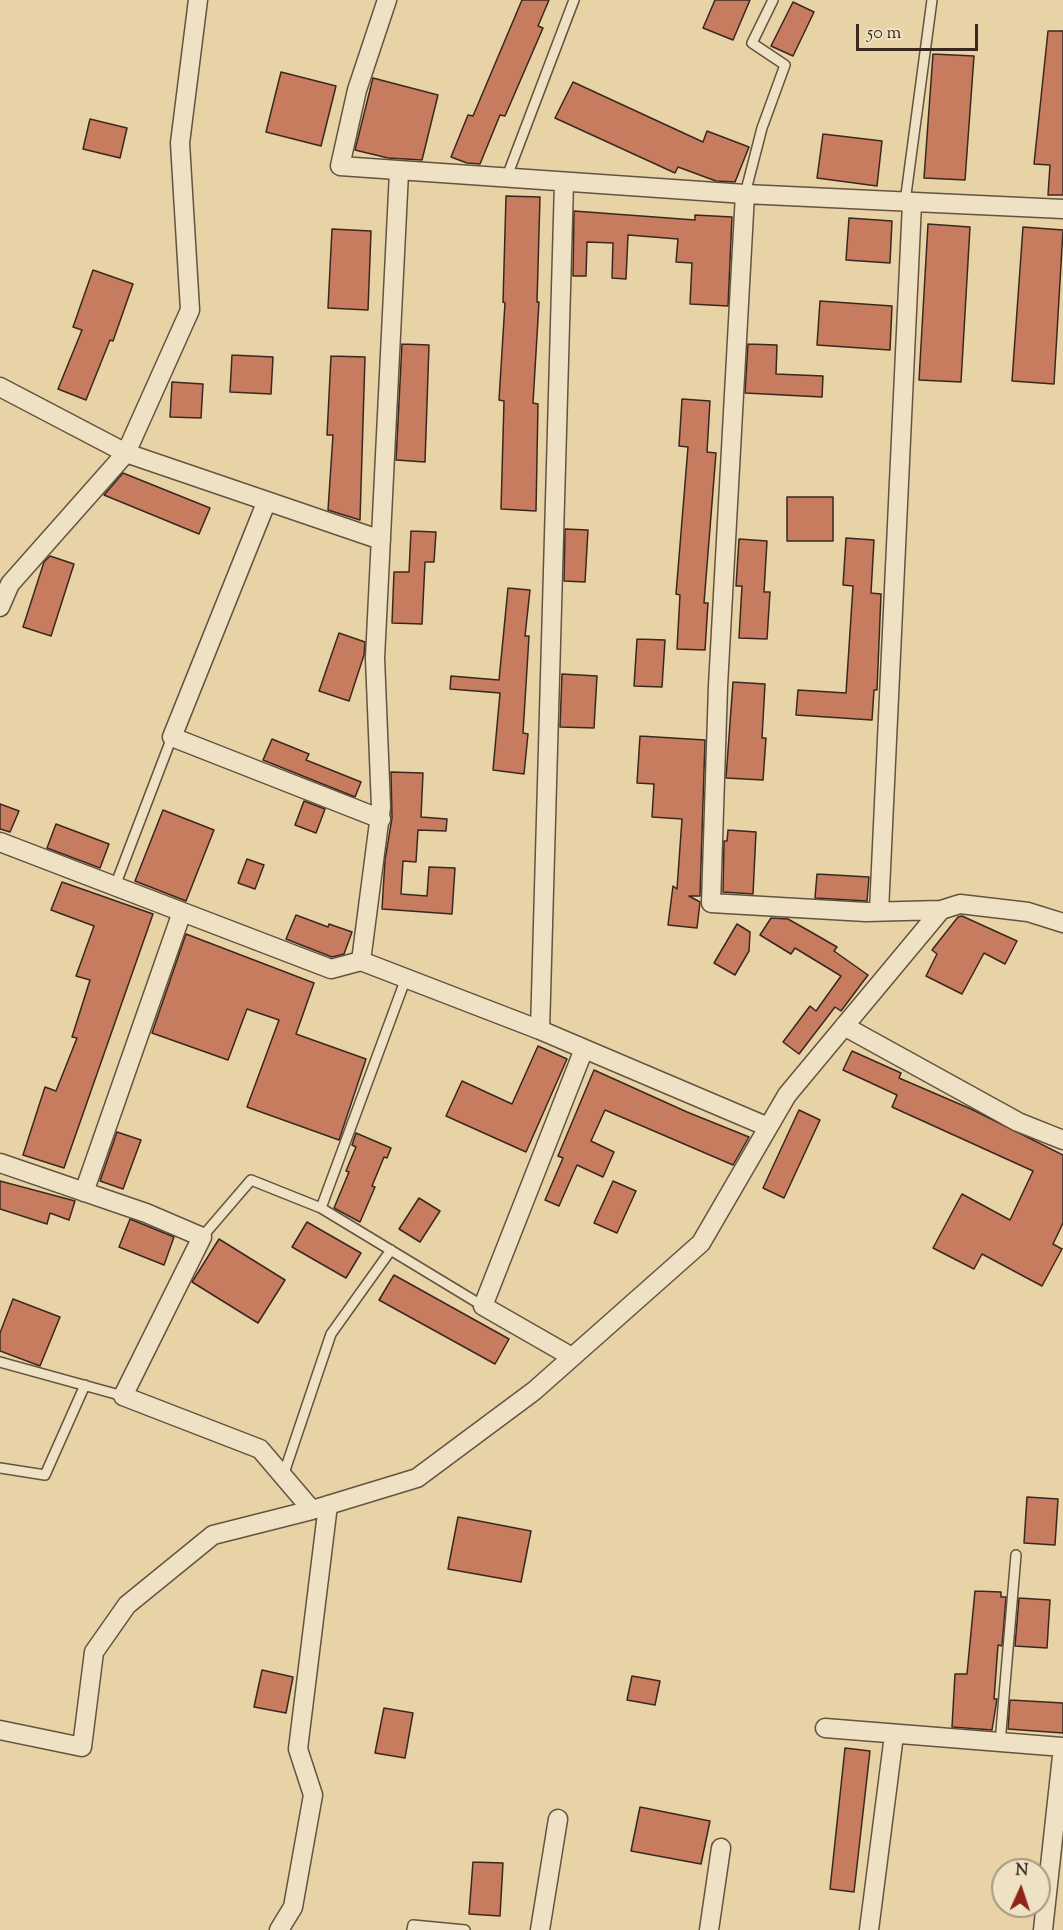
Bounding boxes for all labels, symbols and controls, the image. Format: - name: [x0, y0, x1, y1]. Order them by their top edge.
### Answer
- scale bar: [859, 12, 980, 50]
- text: 50 m: [867, 21, 901, 47]
- north arrow: [991, 1858, 1051, 1918]
- text: N: [1015, 1860, 1029, 1883]

